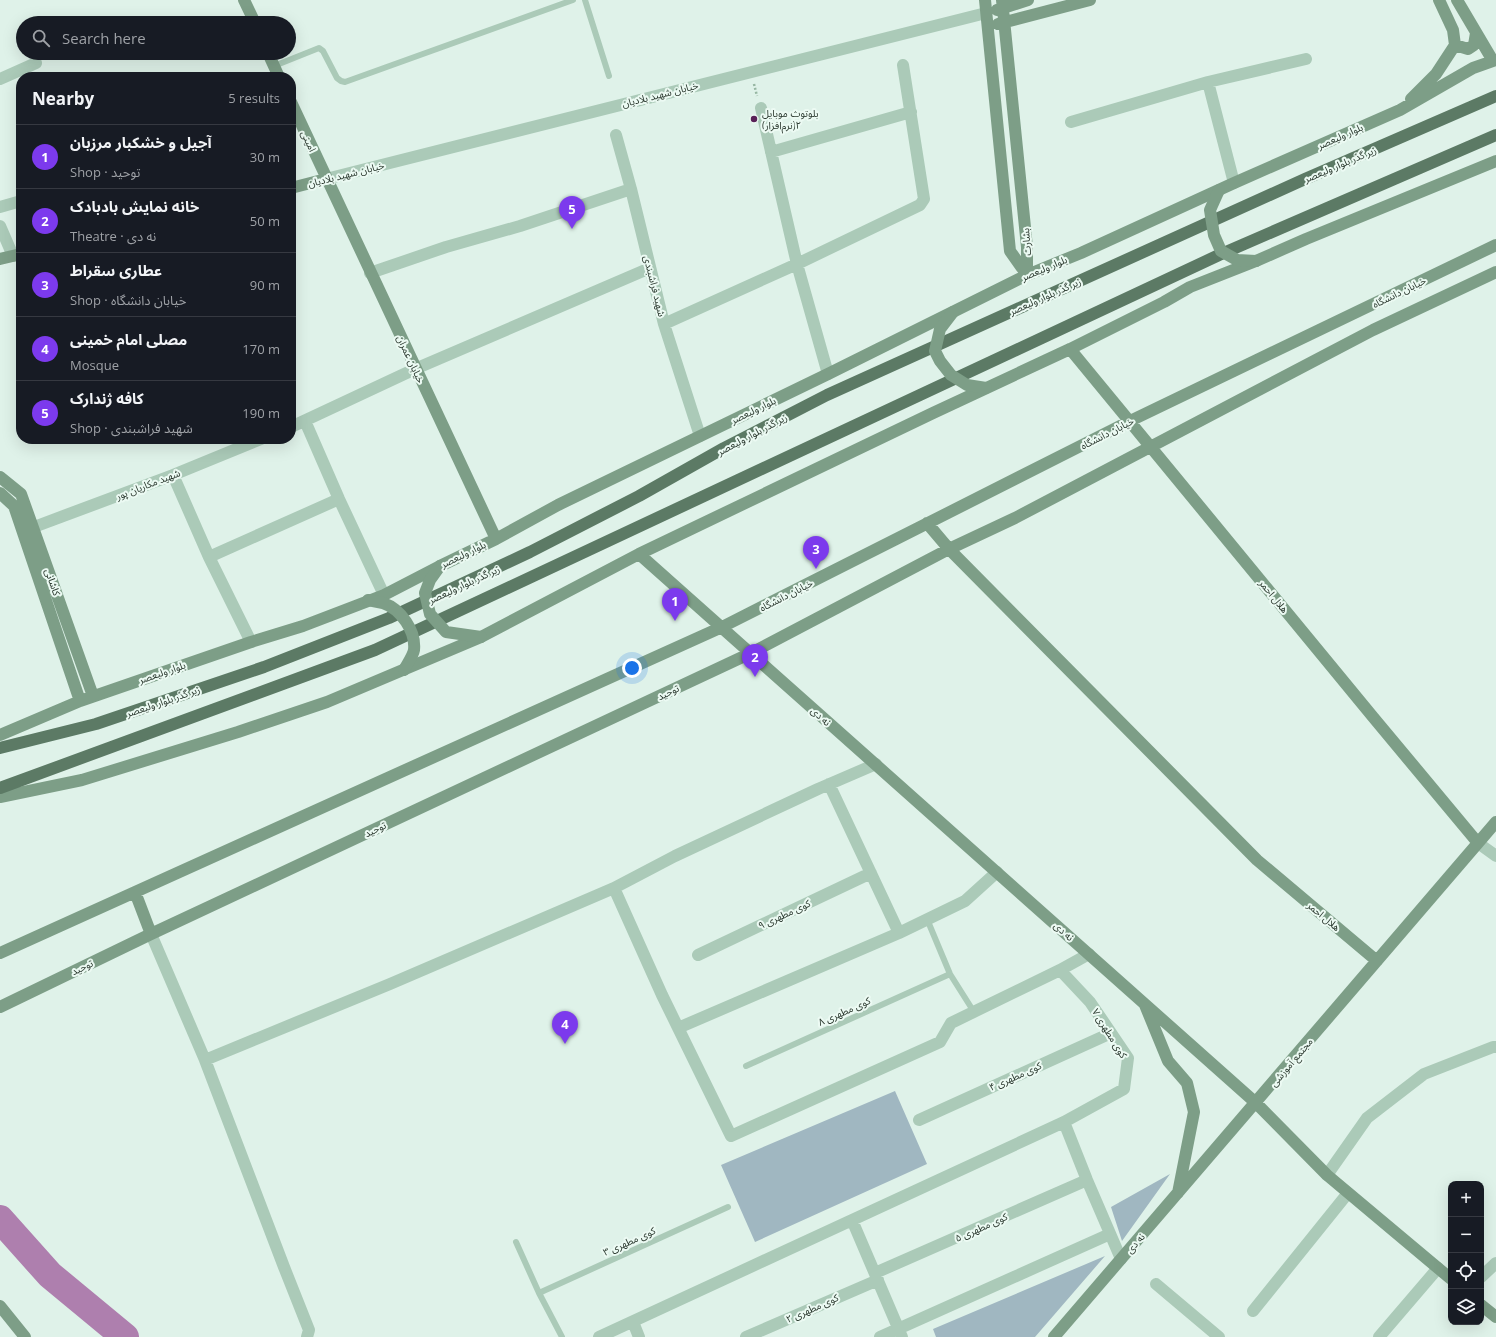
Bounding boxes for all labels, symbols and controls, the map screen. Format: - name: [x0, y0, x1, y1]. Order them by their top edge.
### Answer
- search box: [16, 16, 296, 60]
- icon: search: [30, 27, 52, 49]
- text: Search here: [62, 28, 146, 48]
- street label: خیابان شهید بلادیان: [620, 78, 700, 110]
- text: Nearby: [32, 87, 94, 110]
- text: 5 results: [228, 89, 280, 107]
- place label: بلوتوث موبایل (نرم‌افزار)۲: [762, 106, 819, 134]
- marker: بلوتوث موبایل (نرم‌افزار)۲: [749, 114, 759, 124]
- street label: بلوار ولیعصر: [1314, 120, 1365, 153]
- street label: امینی: [298, 128, 320, 154]
- text: آجیل و خشکبار مرزبان: [70, 132, 211, 152]
- street label: زیر گذر بلوار ولیعصر: [1301, 142, 1379, 186]
- text: 1: [41, 148, 49, 166]
- text: 30 m: [250, 148, 280, 166]
- street label: خیابان شهید بلادیان: [306, 158, 386, 190]
- text: Shop · توحید: [70, 163, 141, 181]
- text: خانه نمایش بادبادک: [70, 196, 199, 216]
- pin: 5: [559, 196, 585, 229]
- text: 2: [41, 212, 49, 230]
- text: 50 m: [250, 212, 280, 230]
- text: Theatre · نه دی: [70, 227, 156, 245]
- street label: بشارت: [1018, 227, 1034, 256]
- street label: بلوار ولیعصر: [1018, 252, 1069, 284]
- street label: شهید فراشبندی: [641, 254, 669, 318]
- text: عطاری سقراط: [70, 260, 162, 280]
- street label: خیابان دانشگاه: [1370, 273, 1428, 311]
- street label: زیر گذر بلوار ولیعصر: [1006, 274, 1083, 318]
- text: 3: [41, 276, 49, 294]
- text: 90 m: [250, 276, 280, 294]
- text: Shop · خیابان دانشگاه: [70, 291, 186, 309]
- text: مصلی امام خمینی: [70, 329, 187, 349]
- street label: خیابان عمران: [394, 333, 428, 385]
- text: 4: [41, 340, 49, 358]
- text: 170 m: [242, 340, 280, 358]
- text: Mosque: [70, 356, 119, 374]
- text: کافه ژندارک: [70, 388, 144, 408]
- street label: بلوار ولیعصر: [727, 393, 778, 427]
- text: 5: [41, 404, 49, 422]
- text: 190 m: [242, 404, 280, 422]
- street label: زیر گذر بلوار ولیعصر: [714, 410, 790, 459]
- street label: خیابان دانشگاه: [1078, 414, 1136, 452]
- text: Shop · شهید فراشبندی: [70, 419, 193, 437]
- street label: شهید مکاریان پور: [113, 465, 182, 503]
- pin: 3: [803, 536, 829, 569]
- street label: بلوار ولیعصر: [437, 537, 488, 571]
- street label: زیر گذر بلوار ولیعصر: [425, 561, 502, 607]
- street label: کاشانی: [42, 567, 64, 598]
- street label: خیابان دانشگاه: [757, 576, 815, 614]
- street label: هلال احمر: [1256, 576, 1292, 616]
- pin: 1: [662, 588, 688, 621]
- pin: 2: [742, 644, 768, 677]
- street label: بلوار ولیعصر: [136, 657, 188, 687]
- your location: [622, 658, 642, 678]
- street label: توحید: [655, 681, 681, 703]
- street label: زیر گذر بلوار ولیعصر: [123, 682, 202, 721]
- street label: نه دی: [808, 703, 834, 729]
- street label: توحید: [362, 818, 388, 840]
- street label: کوی مطهری ۹: [756, 895, 813, 932]
- street label: هلال احمر: [1304, 897, 1344, 934]
- street label: نه دی: [1051, 918, 1077, 944]
- street label: توحید: [69, 956, 95, 978]
- street label: کوی مطهری ۸: [815, 993, 873, 1029]
- street label: کوی مطهری ۷: [1089, 1005, 1131, 1061]
- pin: 4: [552, 1011, 578, 1044]
- street label: مجتمع آموزشی: [1266, 1035, 1316, 1090]
- street label: کوی مطهری ۴: [986, 1058, 1044, 1094]
- map controls: [1448, 1181, 1484, 1325]
- button: +: [1448, 1181, 1484, 1217]
- street label: کوی مطهری ۵: [952, 1209, 1010, 1245]
- button: −: [1448, 1217, 1484, 1253]
- street label: کوی مطهری ۳: [600, 1223, 658, 1259]
- street label: نه دی: [1122, 1230, 1148, 1256]
- button: locate: [1448, 1253, 1484, 1289]
- button: layers: [1448, 1289, 1484, 1325]
- street label: کوی مطهری ۲: [783, 1290, 841, 1326]

